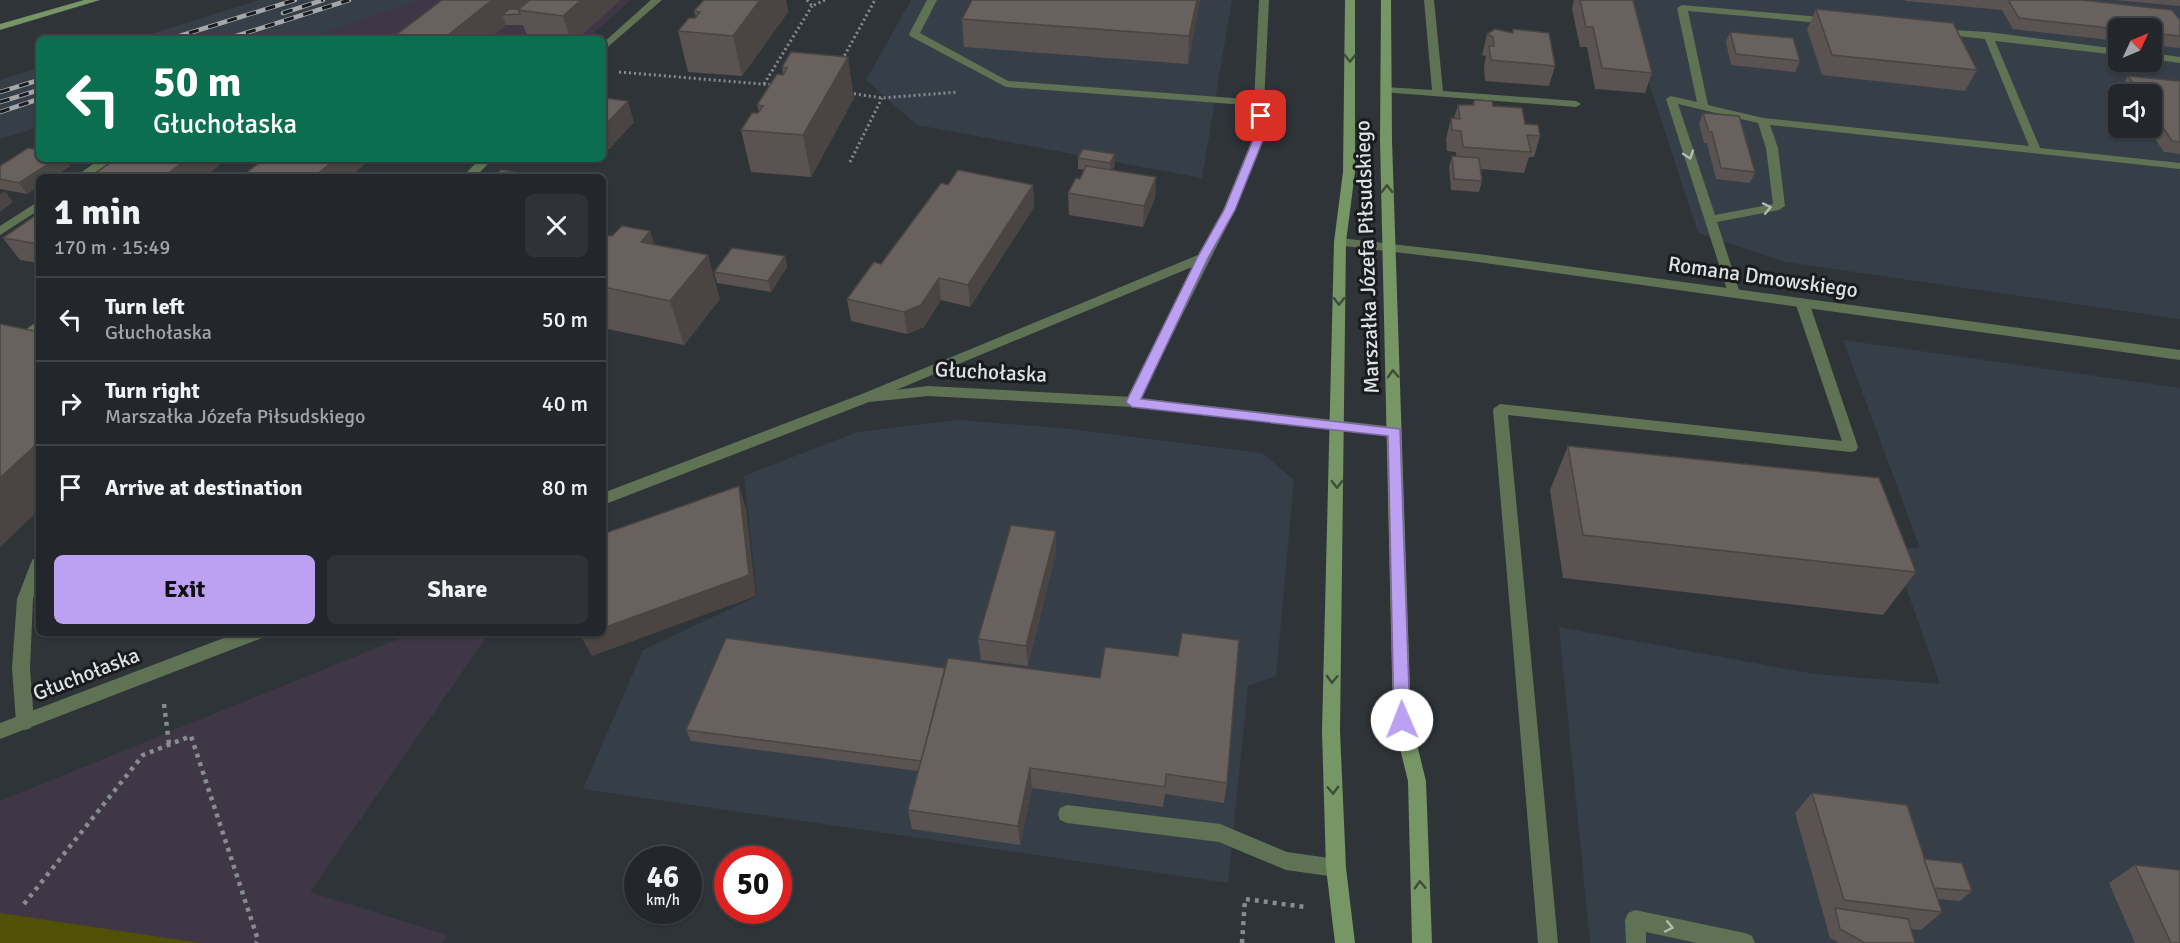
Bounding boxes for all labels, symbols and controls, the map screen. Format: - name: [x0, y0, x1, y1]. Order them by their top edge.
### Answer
- north arrow: [2108, 18, 2162, 72]
- map controls: [2108, 18, 2162, 138]
- one-way arrow: [1344, 54, 1356, 63]
- text: 50 m: [153, 57, 242, 108]
- icon: left: [54, 60, 132, 138]
- button: sound: [2108, 84, 2162, 138]
- pin: [1235, 90, 1286, 141]
- icon: arrive: [1244, 99, 1277, 132]
- text: Głuchołaska: [153, 108, 297, 141]
- street label: Marszałka Józefa Piłsudskiego: [1349, 120, 1385, 394]
- one-way arrow: [1681, 149, 1694, 160]
- one-way arrow: [1381, 185, 1394, 194]
- text: 1 min: [54, 190, 141, 235]
- button: close: [525, 194, 588, 257]
- one-way arrow: [1762, 202, 1772, 215]
- text: 170 m · 15:49: [54, 235, 170, 260]
- street label: Romana Dmowskiego: [1666, 251, 1860, 303]
- text: Turn left: [105, 293, 185, 320]
- one-way arrow: [1333, 296, 1345, 305]
- icon: left: [54, 303, 87, 336]
- text: 50 m: [542, 306, 588, 333]
- text: Głuchołaska: [105, 320, 212, 345]
- street label: Głuchołaska: [934, 356, 1048, 388]
- one-way arrow: [1387, 369, 1400, 378]
- text: Turn right: [105, 377, 200, 404]
- icon: right: [54, 387, 87, 420]
- text: 40 m: [542, 390, 588, 417]
- text: Marszałka Józefa Piłsudskiego: [105, 404, 365, 429]
- icon: arrive: [54, 471, 87, 504]
- text: Arrive at destination: [105, 474, 302, 501]
- text: 80 m: [542, 474, 588, 501]
- one-way arrow: [1331, 480, 1343, 489]
- button: Exit: [54, 555, 315, 624]
- button: Share: [327, 555, 588, 624]
- street label: Głuchołaska: [29, 642, 143, 706]
- one-way arrow: [1326, 675, 1339, 684]
- position arrow: [1370, 688, 1434, 752]
- one-way arrow: [1327, 785, 1339, 794]
- speed limit sign: 50: [714, 846, 792, 924]
- text: 46: [647, 859, 679, 896]
- one-way arrow: [1414, 880, 1427, 889]
- text: km/h: [646, 891, 680, 909]
- one-way arrow: [1664, 920, 1674, 933]

